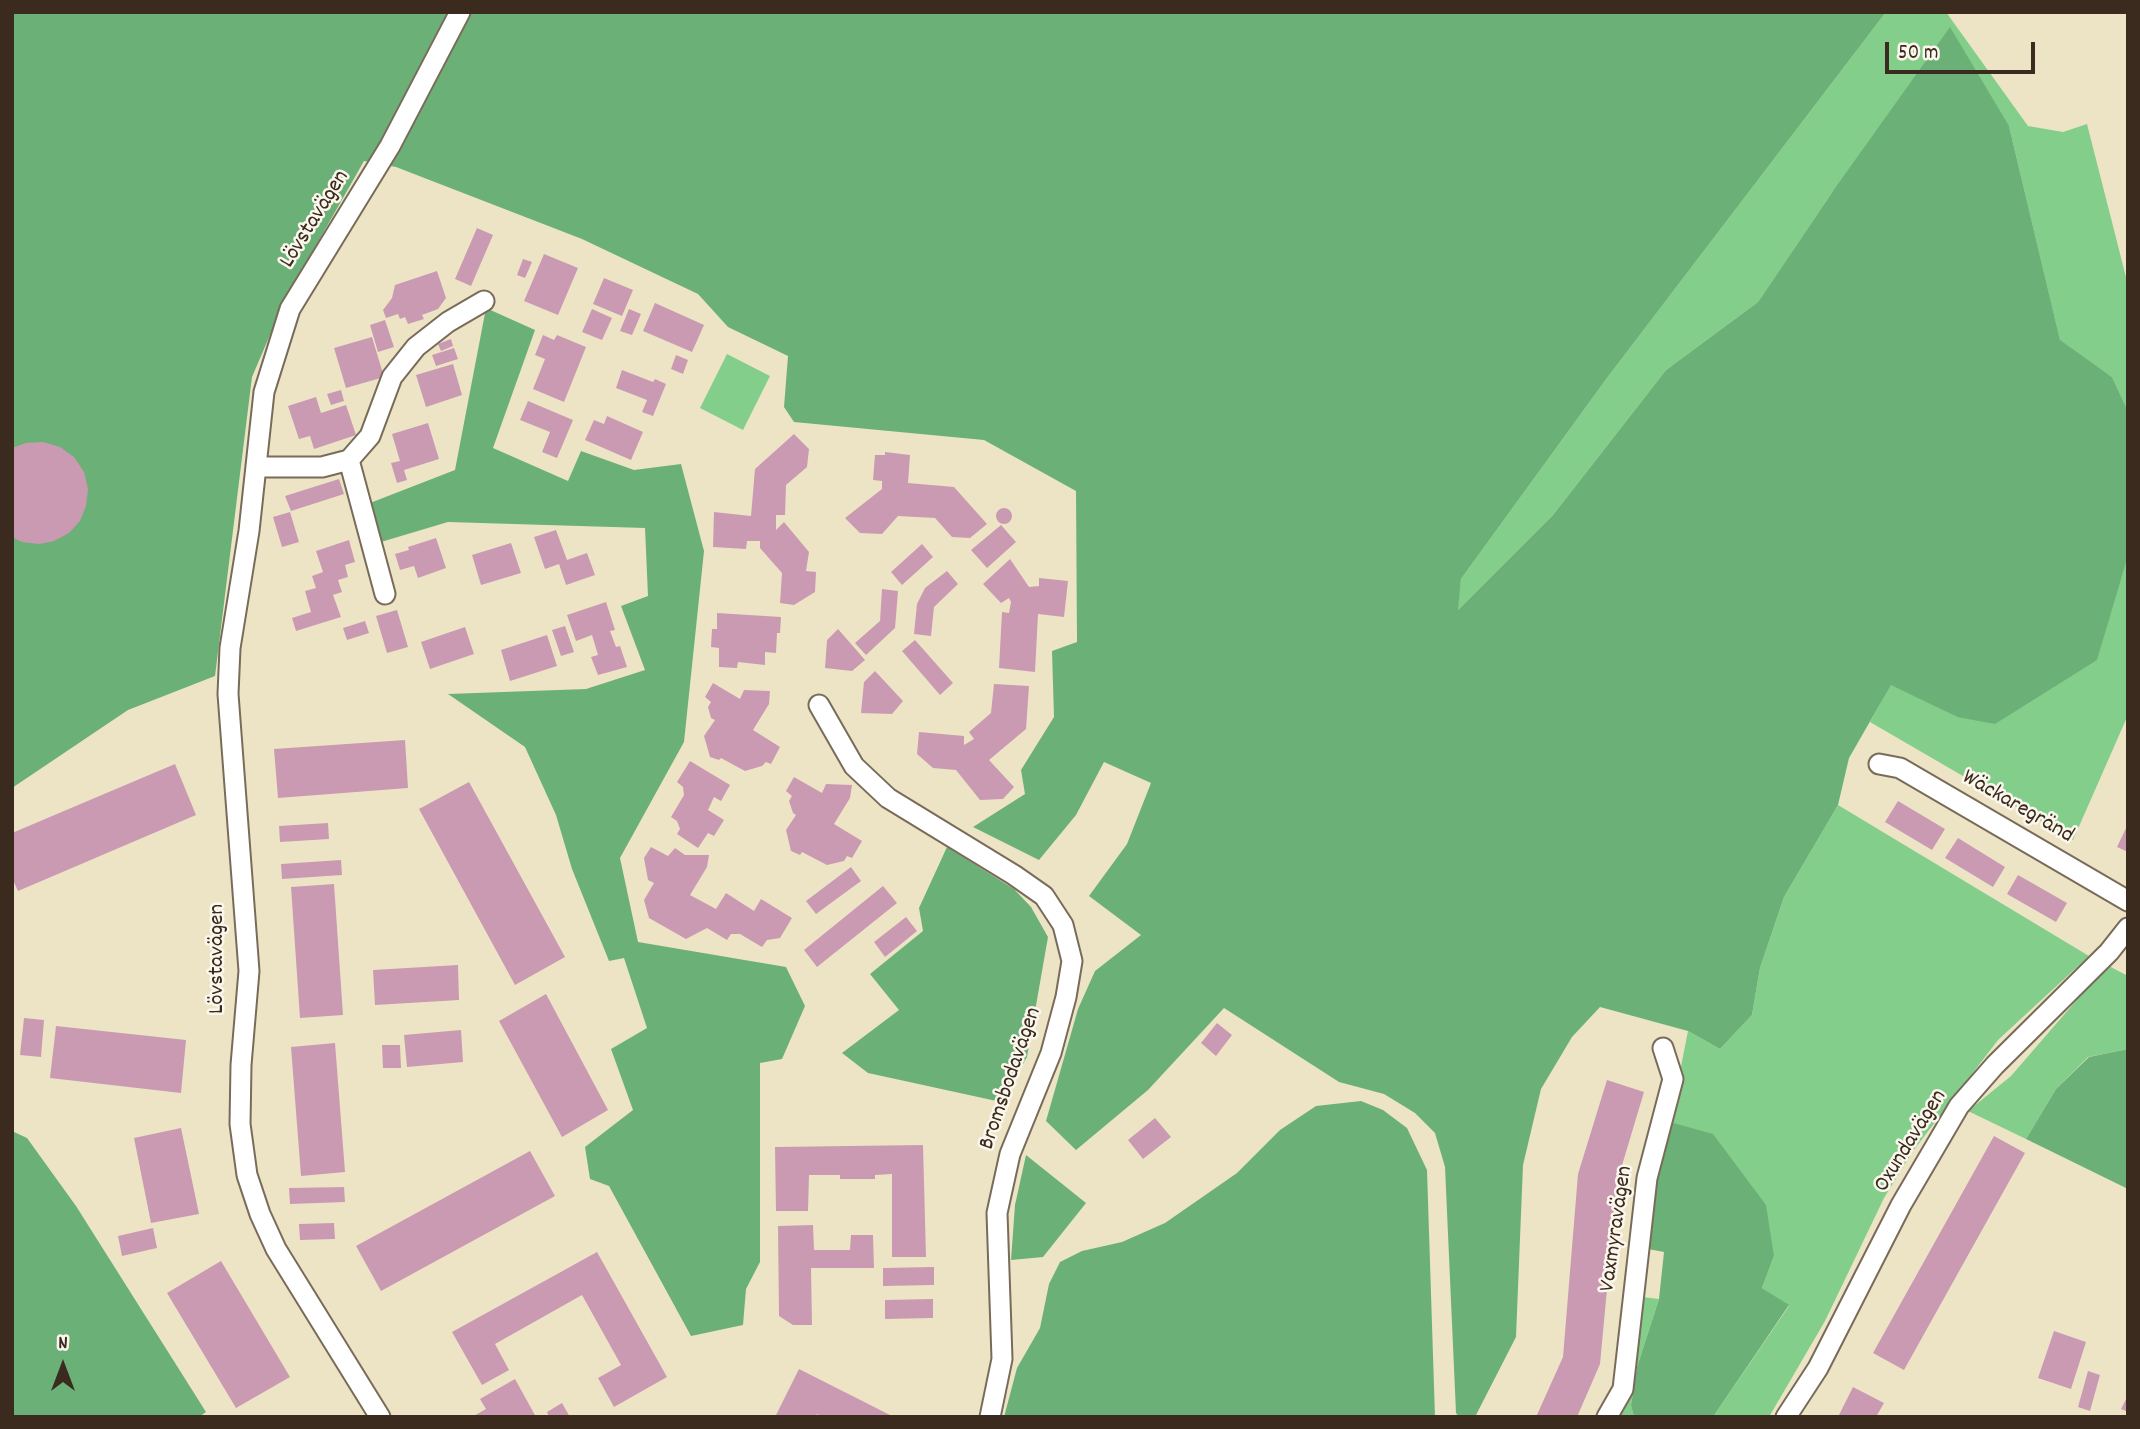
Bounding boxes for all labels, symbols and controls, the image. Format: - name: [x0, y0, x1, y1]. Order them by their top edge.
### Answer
- scale bar: [1888, 28, 2038, 72]
- text: 50 m: [1898, 39, 1938, 69]
- street label: Lövstavägen: [275, 166, 357, 274]
- street label: Wäckaregränd: [1956, 765, 2078, 851]
- street label: Lövstavägen: [205, 904, 233, 1014]
- street label: Bromsbodavägen: [975, 1004, 1049, 1154]
- street label: Oxundavägen: [1870, 1086, 1954, 1198]
- street label: Vaxmyravägen: [1596, 1164, 1640, 1294]
- north arrow: [28, 1331, 98, 1401]
- text: N: [58, 1331, 68, 1358]

